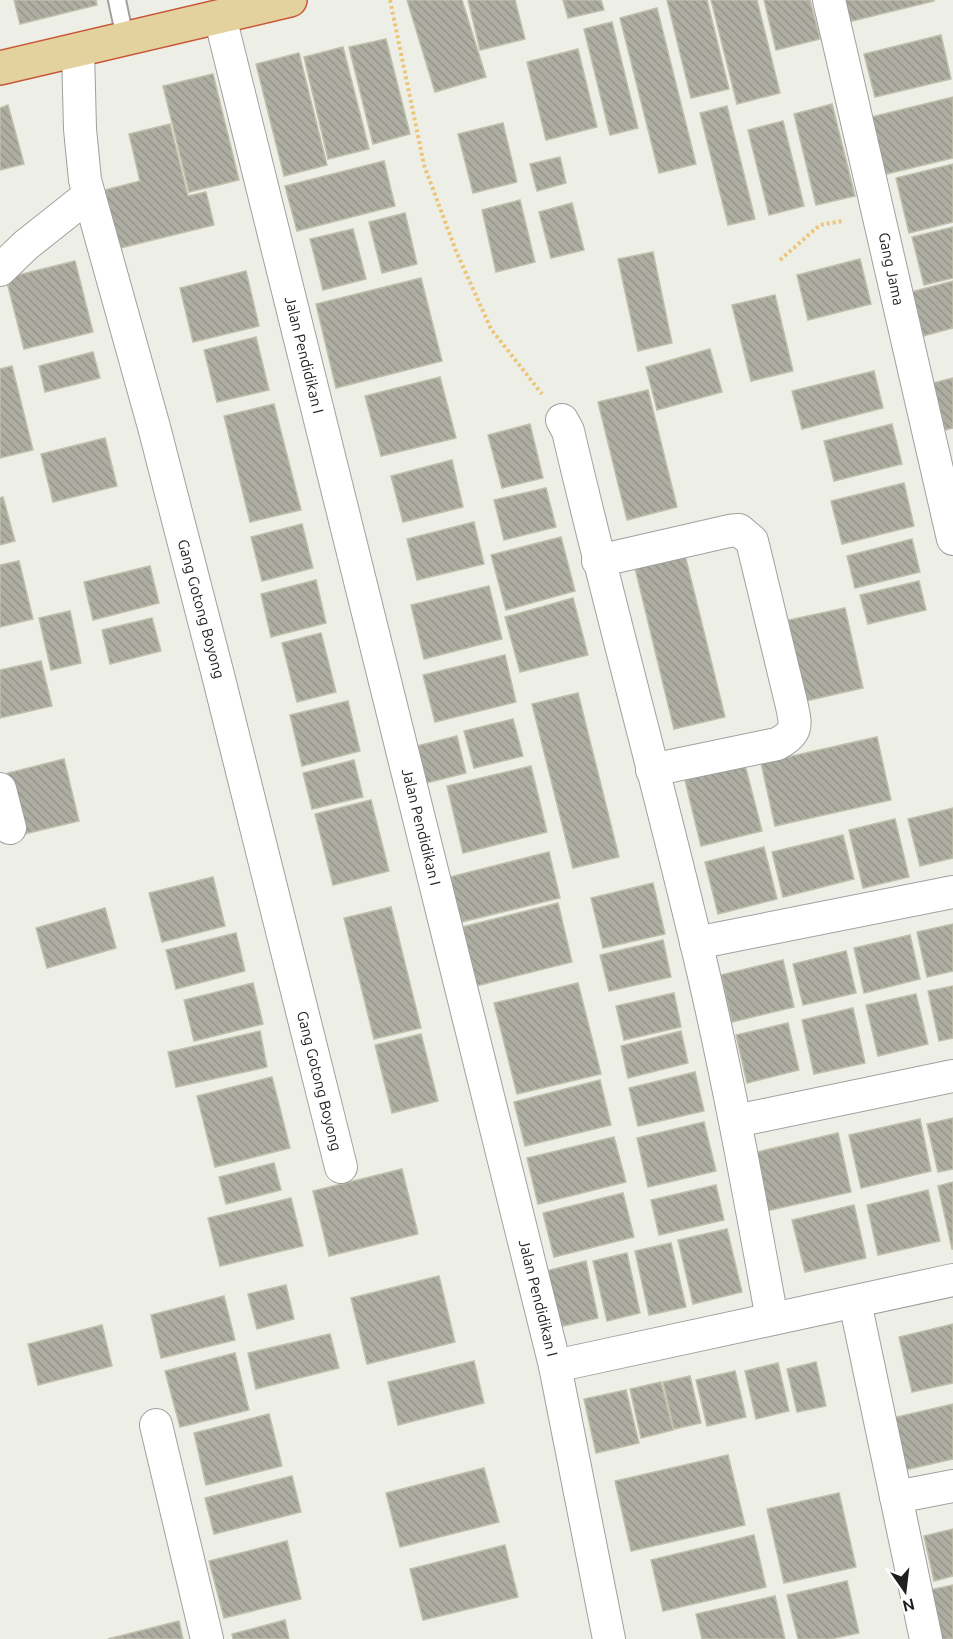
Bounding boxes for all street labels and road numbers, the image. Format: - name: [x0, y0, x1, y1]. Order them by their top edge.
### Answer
- street label: Gang Jama: [875, 231, 907, 307]
- street label: Jalan Pendidikan I: [282, 294, 327, 415]
- street label: Gang Gotong Boyong: [175, 537, 228, 680]
- street label: Jalan Pendidikan I: [399, 766, 444, 887]
- street label: Gang Gotong Boyong: [294, 1009, 345, 1153]
- street label: Jalan Pendidikan I: [516, 1237, 561, 1358]

